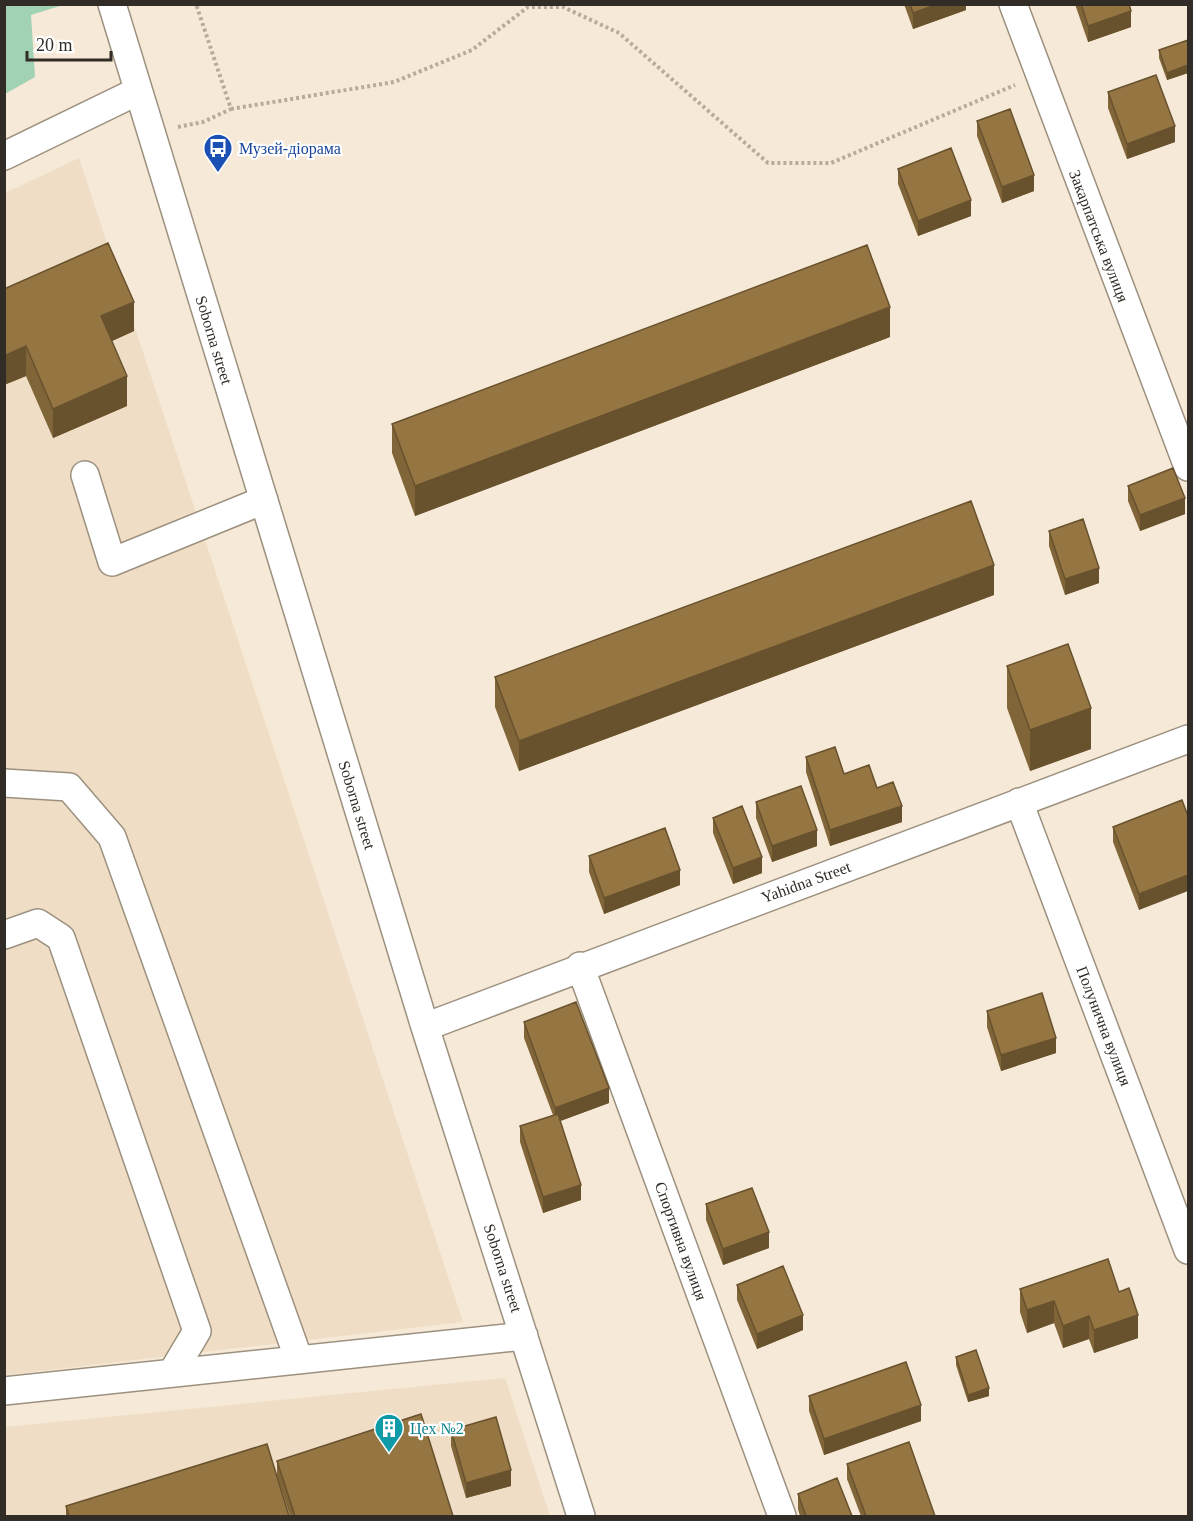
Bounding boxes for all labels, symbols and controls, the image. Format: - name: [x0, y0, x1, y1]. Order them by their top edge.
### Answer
- scale bar: [27, 24, 111, 62]
- text: 20 m: [36, 35, 73, 55]
- bus stop icon: Музей-діорама: [202, 132, 234, 174]
- place label: Музей-діорама: [239, 140, 341, 158]
- street label: Закарпатська вулиця: [1065, 168, 1132, 305]
- street label: Soborna street: [192, 294, 236, 387]
- street label: Soborna street: [335, 759, 379, 852]
- street label: Yahidna Street: [759, 858, 854, 906]
- street label: Полунична вулиця: [1072, 964, 1135, 1089]
- street label: Спортивна вулиця: [651, 1180, 711, 1303]
- street label: Soborna street: [481, 1222, 525, 1315]
- building icon: Цех №2: [373, 1412, 405, 1454]
- place label: Цех №2: [410, 1420, 464, 1438]

